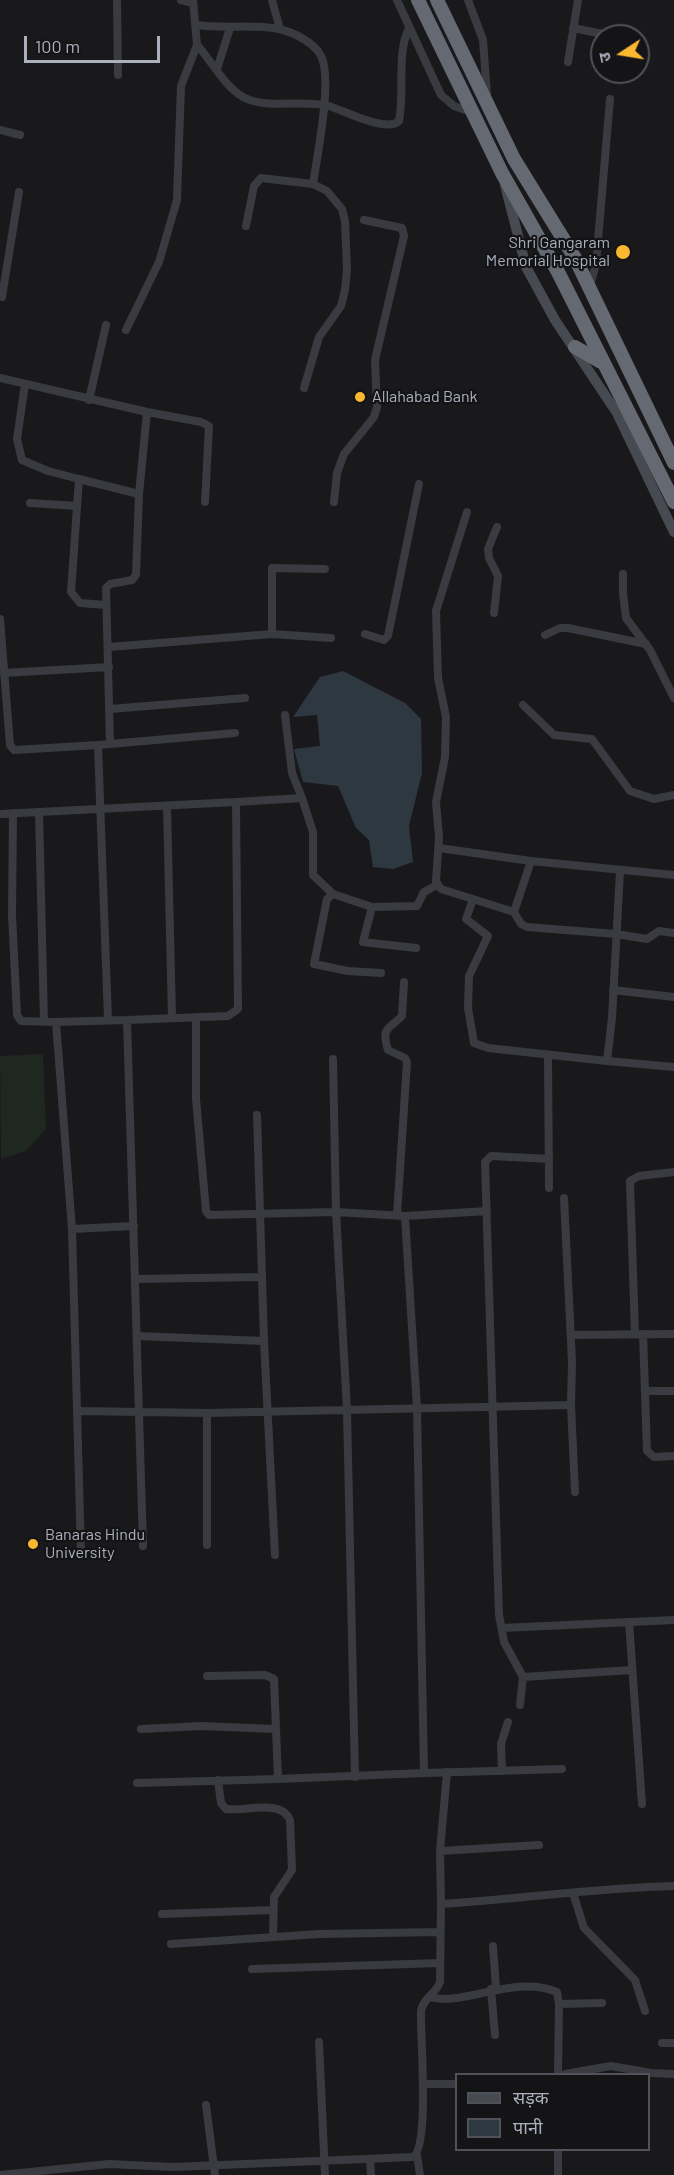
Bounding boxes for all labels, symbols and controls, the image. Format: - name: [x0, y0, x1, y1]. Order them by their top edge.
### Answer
- scale bar: [27, 24, 164, 62]
- north arrow: [590, 24, 650, 84]
- text: 100 m: [35, 35, 80, 57]
- text: उ: [594, 51, 614, 64]
- place label: Shri Gangaram Memorial Hospital: [486, 233, 610, 271]
- marker: Shri Gangaram Memorial Hospital: [614, 243, 632, 261]
- place label: Allahabad Bank: [372, 387, 478, 407]
- marker: Allahabad Bank: [353, 390, 367, 404]
- place label: Banaras Hindu University: [45, 1525, 145, 1563]
- marker: Banaras Hindu University: [26, 1537, 40, 1551]
- legend: [455, 2073, 650, 2151]
- text: सड़क: [513, 2086, 549, 2108]
- text: पानी: [513, 2116, 543, 2138]

